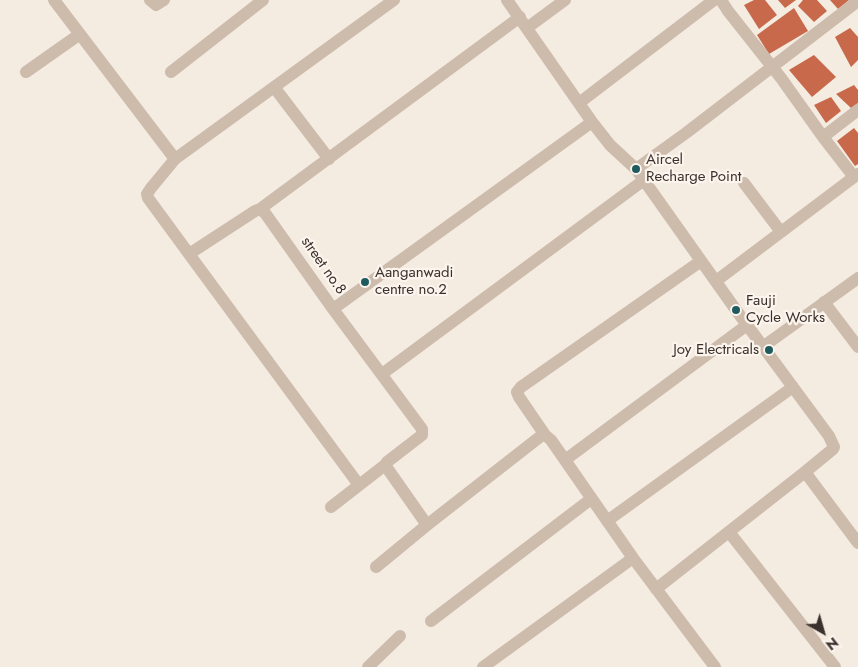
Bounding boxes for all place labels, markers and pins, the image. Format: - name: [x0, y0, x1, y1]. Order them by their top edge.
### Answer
- place label: Aircel Recharge Point: [646, 151, 741, 186]
- marker: Aircel Recharge Point: [630, 163, 642, 175]
- place label: Aanganwadi centre no.2: [375, 264, 453, 299]
- marker: Aanganwadi centre no.2: [359, 276, 371, 288]
- place label: Fauji Cycle Works: [746, 292, 825, 327]
- marker: Fauji Cycle Works: [730, 304, 742, 316]
- place label: Joy Electricals: [673, 341, 759, 359]
- marker: Joy Electricals: [763, 344, 775, 356]

